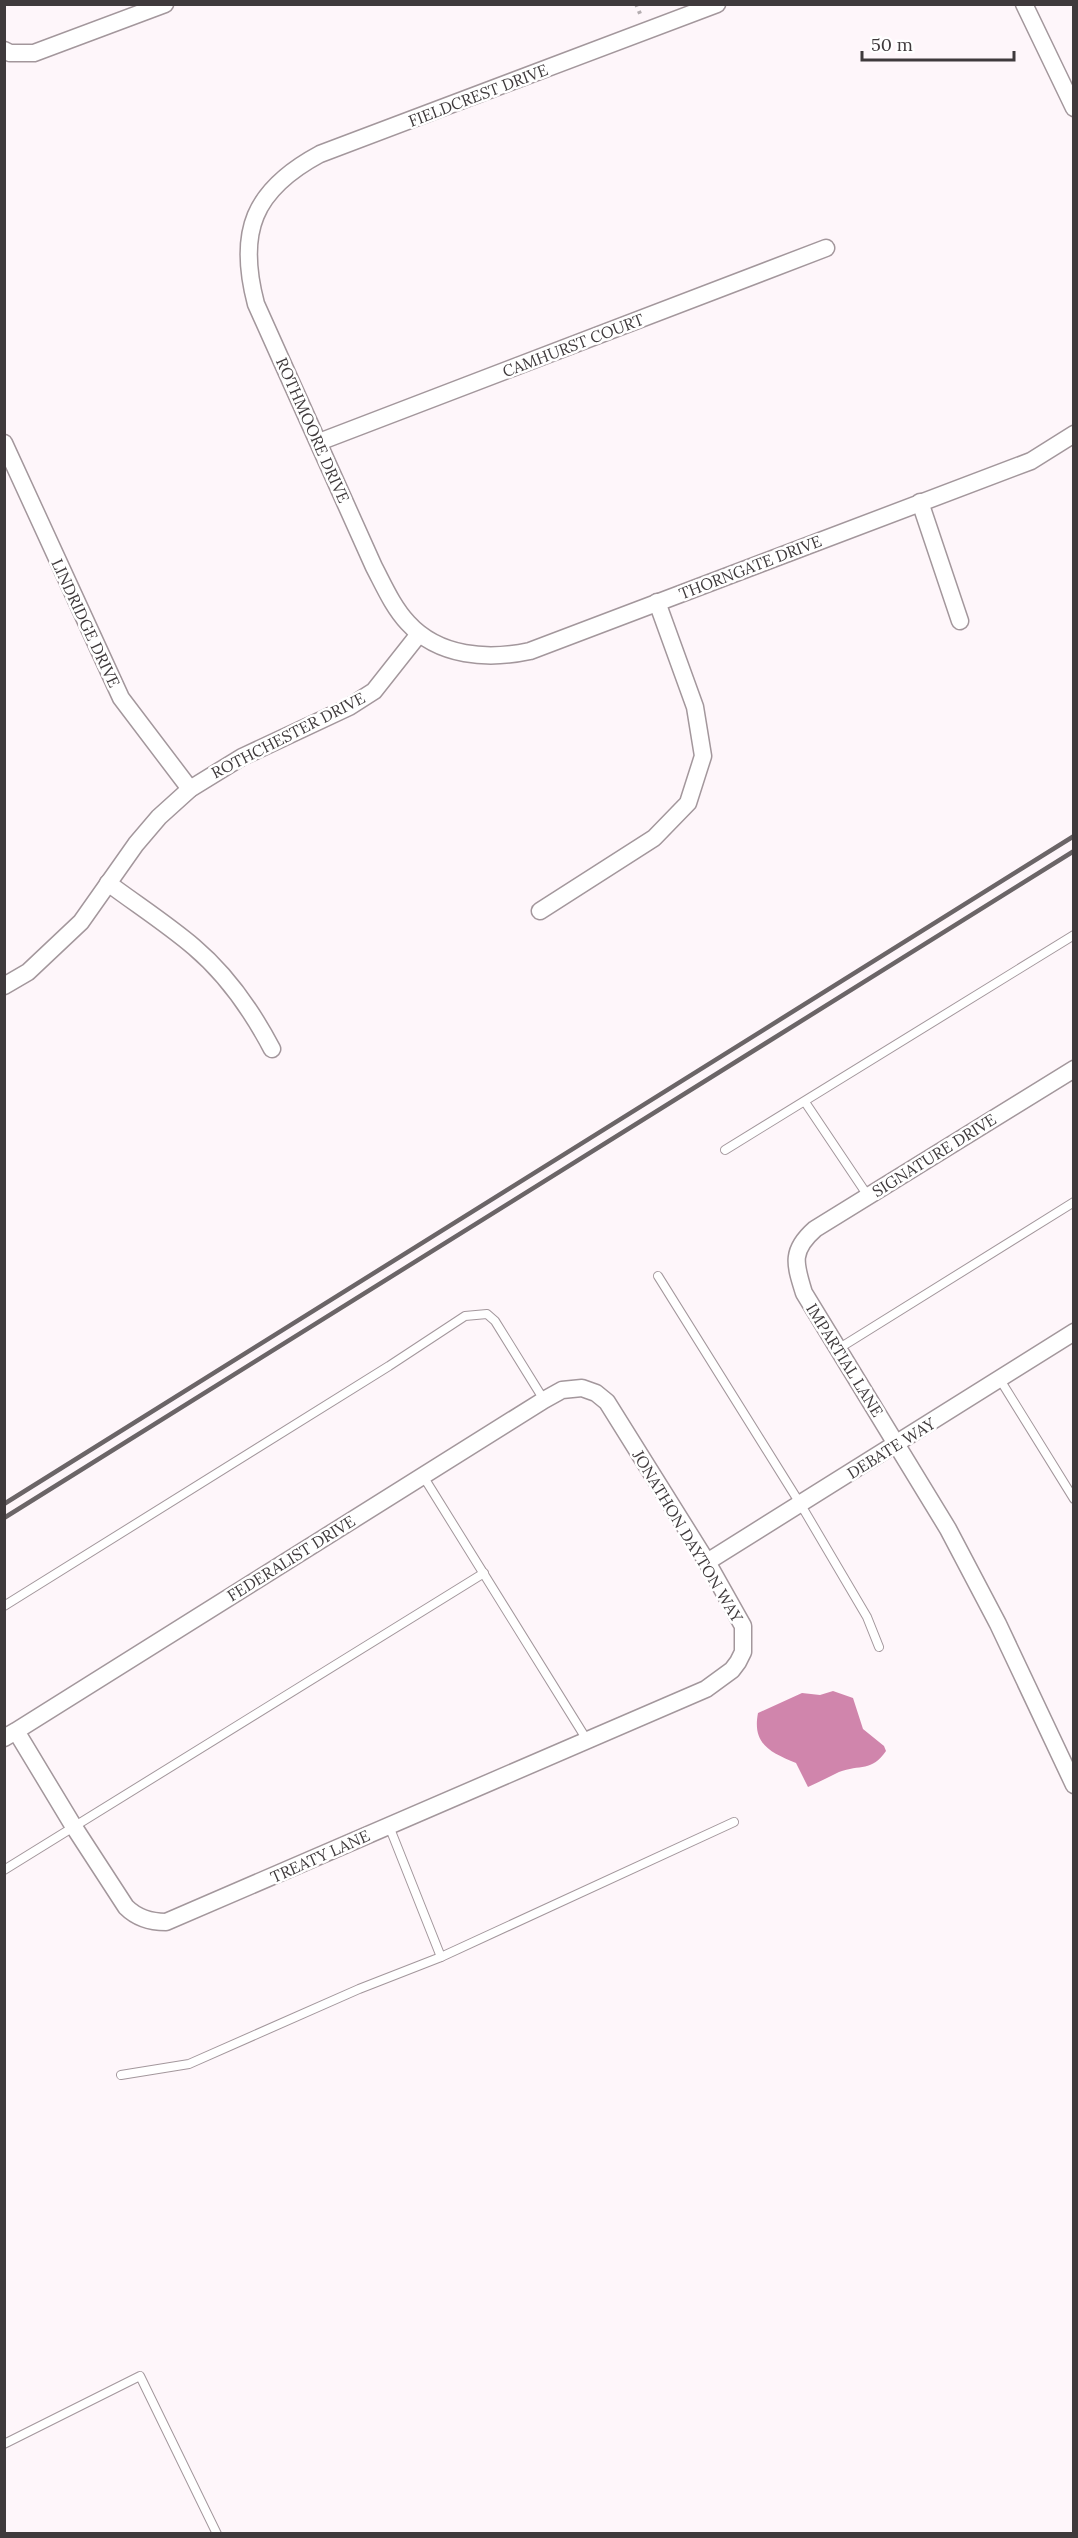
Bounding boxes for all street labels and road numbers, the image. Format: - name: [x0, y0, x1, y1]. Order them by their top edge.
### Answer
- street label: FIELDCREST DRIVE: [406, 59, 550, 131]
- street label: CAMHURST COURT: [499, 309, 647, 381]
- street label: ROTHMOORE DRIVE: [272, 354, 354, 506]
- street label: THORNGATE DRIVE: [676, 531, 824, 603]
- street label: LINDRIDGE DRIVE: [47, 555, 125, 691]
- street label: ROTHCHESTER DRIVE: [208, 688, 368, 782]
- street label: SIGNATURE DRIVE: [868, 1109, 1000, 1201]
- street label: IMPARTIAL LANE: [802, 1300, 888, 1420]
- street label: DEBATE WAY: [843, 1413, 939, 1483]
- street label: JONATHON DAYTON WAY: [628, 1445, 748, 1627]
- street label: FEDERALIST DRIVE: [223, 1511, 359, 1605]
- street label: TREATY LANE: [267, 1825, 373, 1887]

